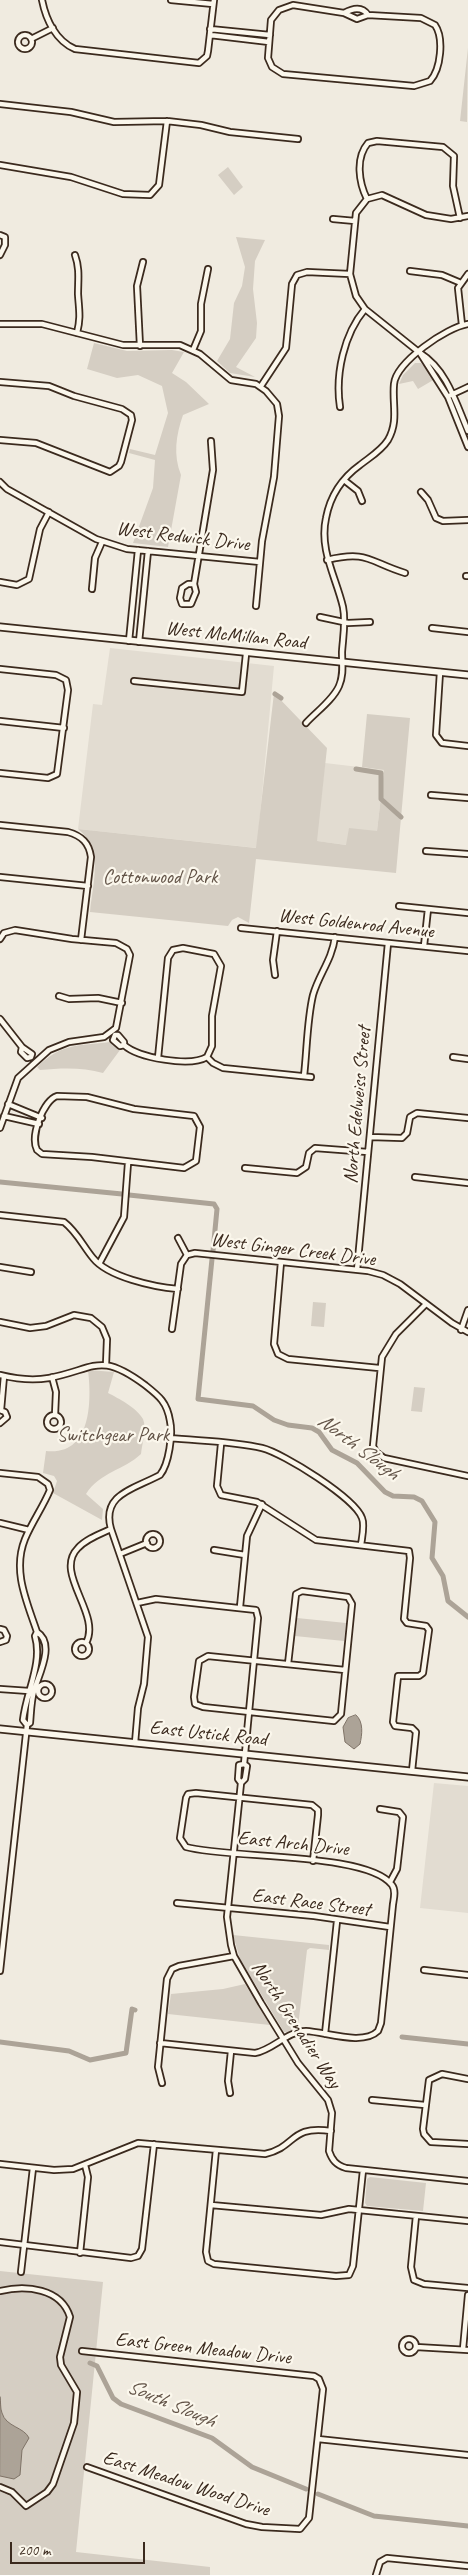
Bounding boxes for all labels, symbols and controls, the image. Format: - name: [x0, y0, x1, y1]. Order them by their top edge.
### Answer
- street label: West Redwick Drive: [115, 517, 251, 557]
- street label: West McMillan Road: [165, 617, 307, 655]
- park label: Cottonwood Park: [103, 866, 217, 890]
- street label: West Goldenrod Avenue: [277, 904, 435, 944]
- street label: North Edelweiss Street: [339, 1025, 377, 1185]
- street label: West Ginger Creek Drive: [209, 1228, 377, 1272]
- water label: North Slough: [312, 1408, 404, 1486]
- park label: Switchgear Park: [57, 1424, 169, 1448]
- street label: East Ustick Road: [148, 1716, 268, 1752]
- street label: East Arch Drive: [236, 1826, 350, 1862]
- street label: East Race Street: [251, 1884, 371, 1922]
- street label: North Grenadier Way: [246, 1957, 346, 2093]
- street label: East Green Meadow Drive: [114, 2328, 292, 2370]
- water label: South Slough: [123, 2374, 219, 2434]
- street label: East Meadow Wood Drive: [100, 2446, 272, 2522]
- scale bar: [12, 2532, 148, 2564]
- text: 200 m: [18, 2541, 50, 2560]

